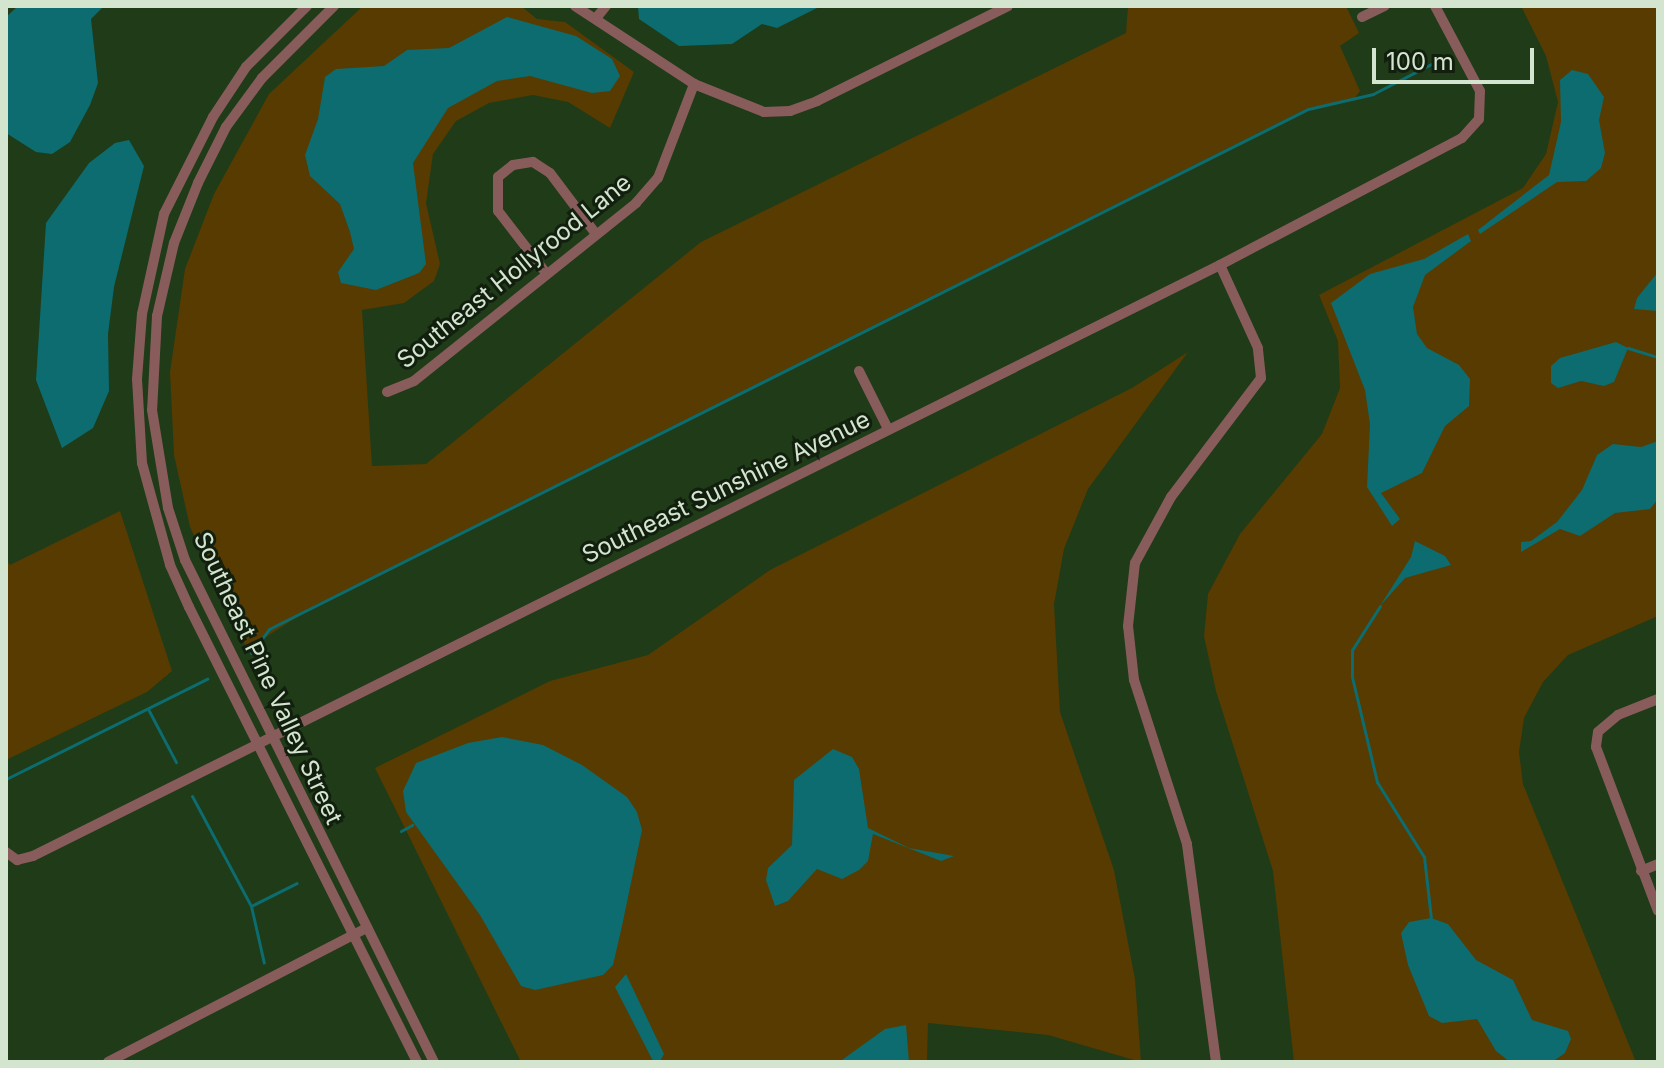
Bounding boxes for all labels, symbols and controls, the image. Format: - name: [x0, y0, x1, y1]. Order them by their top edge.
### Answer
- scale bar: [1376, 32, 1538, 82]
- text: 100 m: [1386, 47, 1454, 76]
- street label: Southeast Hollyrood Lane: [391, 168, 637, 374]
- street label: Southeast Sunshine Avenue: [577, 405, 875, 569]
- street label: Southeast Pine Valley Street: [188, 527, 348, 829]

